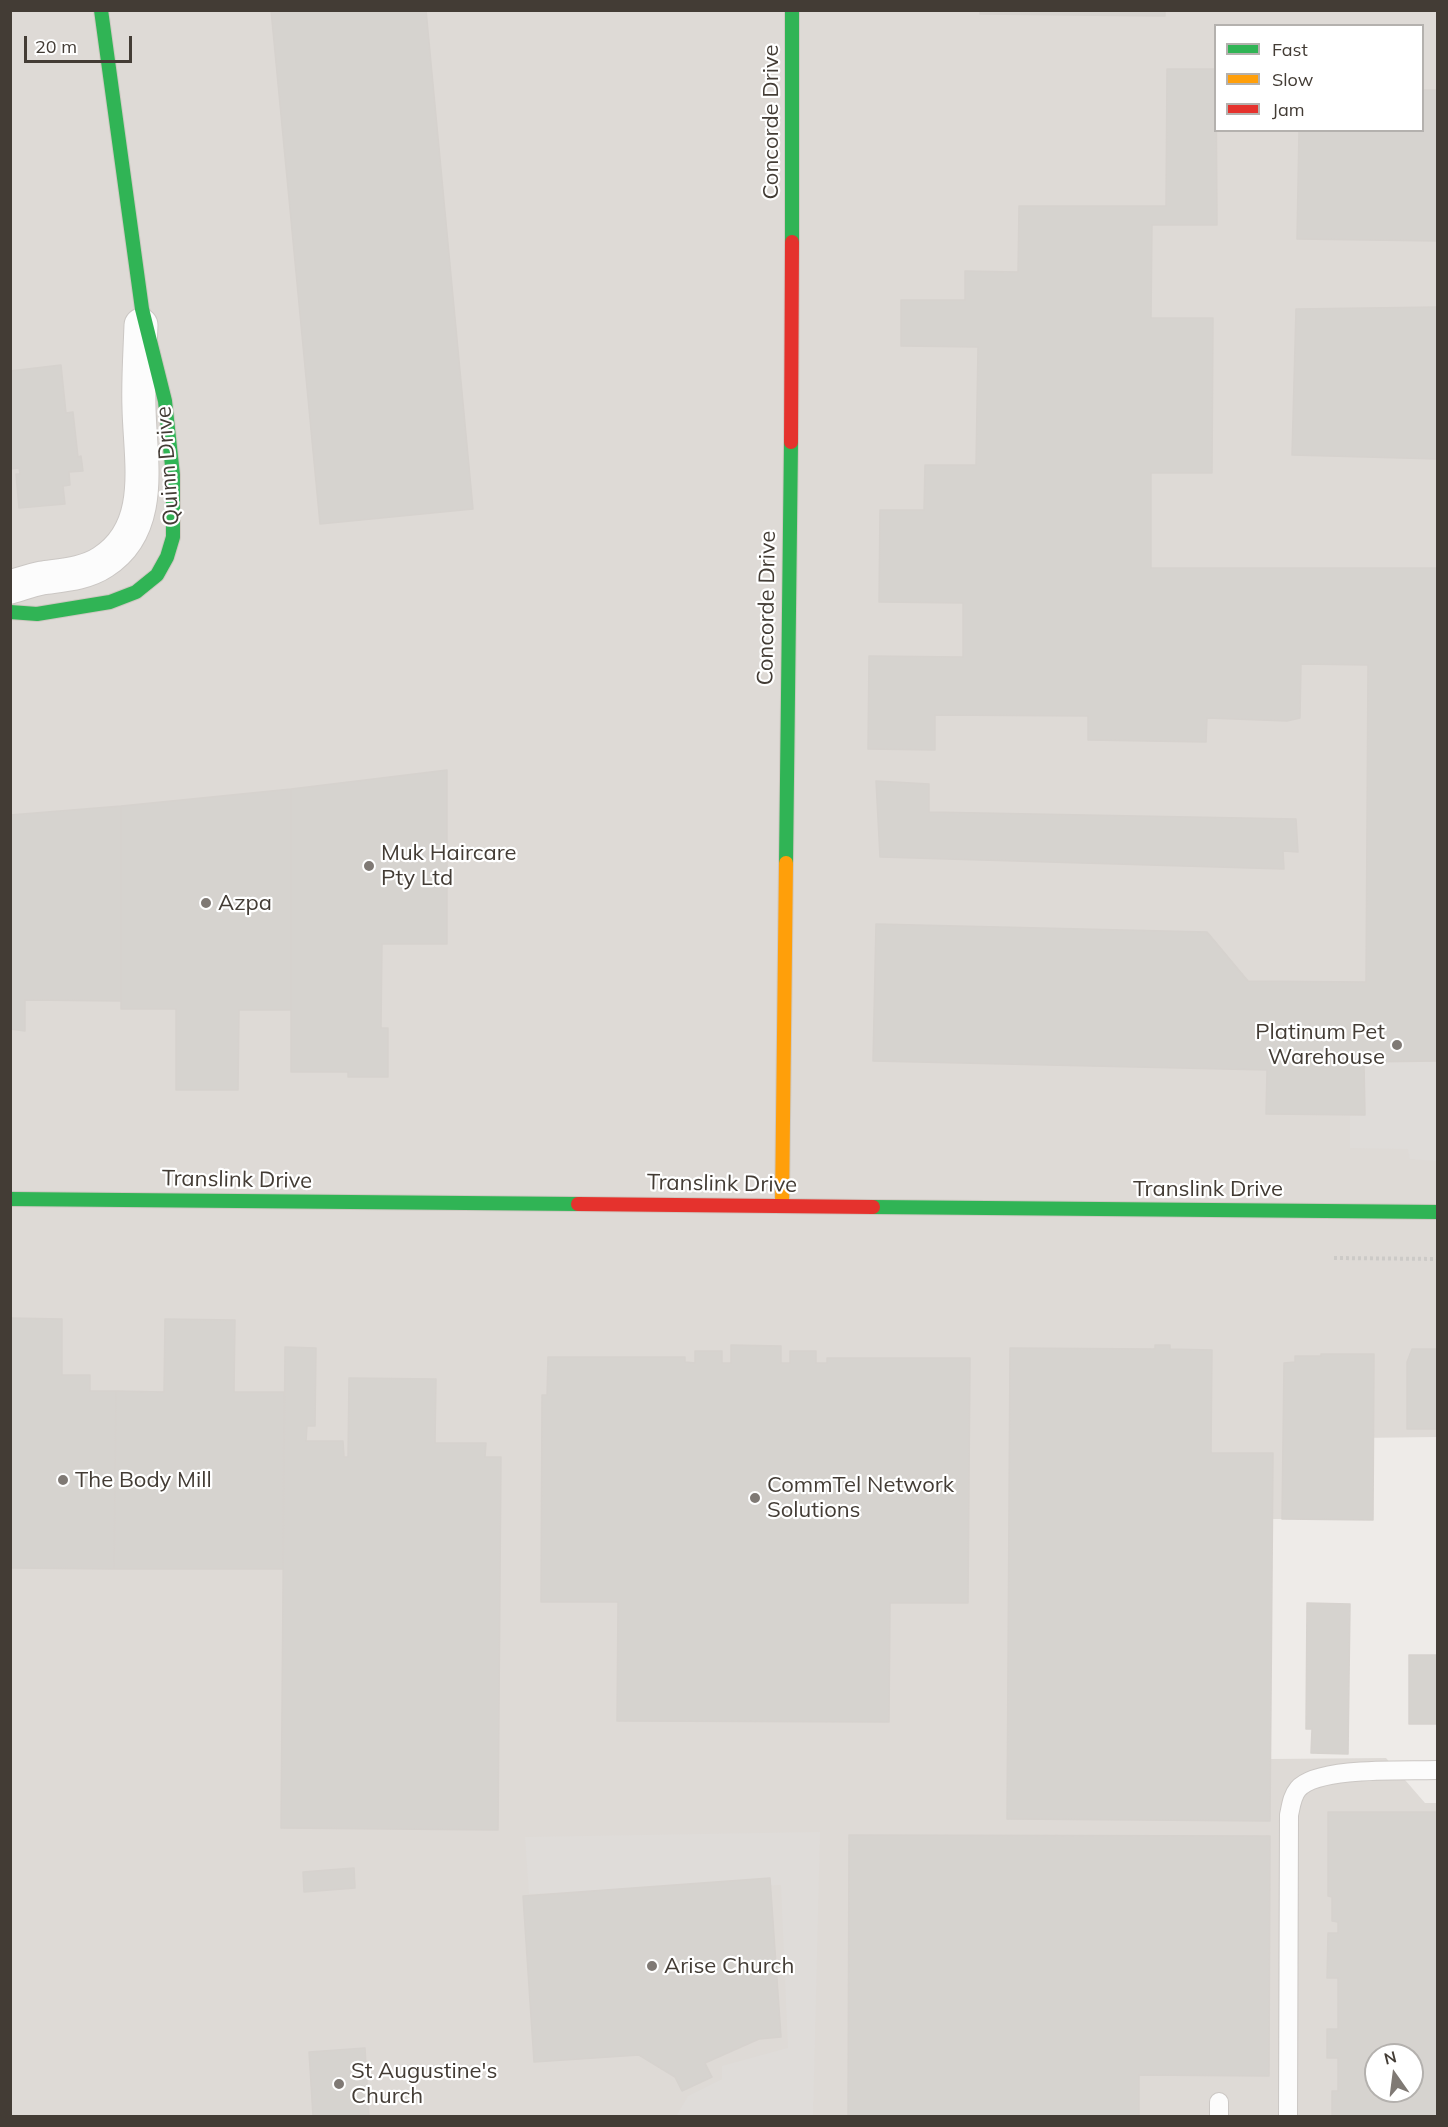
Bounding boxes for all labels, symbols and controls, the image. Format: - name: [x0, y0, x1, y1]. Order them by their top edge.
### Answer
- scale bar: [27, 24, 135, 62]
- legend: [1214, 24, 1424, 132]
- text: 20 m: [35, 35, 77, 58]
- text: Fast: [1272, 38, 1308, 61]
- street label: Concorde Drive: [758, 45, 784, 199]
- text: Slow: [1272, 68, 1313, 91]
- text: Jam: [1272, 98, 1305, 121]
- street label: Quinn Drive: [151, 405, 185, 527]
- street label: Concorde Drive: [752, 530, 782, 686]
- place label: Muk Haircare Pty Ltd: [381, 840, 517, 891]
- marker: Muk Haircare Pty Ltd: [362, 859, 376, 873]
- place label: Azpa: [218, 890, 272, 916]
- marker: Azpa: [199, 896, 213, 910]
- place label: Platinum Pet Warehouse: [1255, 1019, 1385, 1070]
- marker: Platinum Pet Warehouse: [1390, 1038, 1404, 1052]
- street label: Translink Drive: [162, 1165, 312, 1195]
- street label: Translink Drive: [647, 1169, 797, 1199]
- street label: Translink Drive: [1133, 1176, 1283, 1202]
- place label: The Body Mill: [75, 1467, 212, 1493]
- place label: CommTel Network Solutions: [767, 1472, 954, 1524]
- marker: The Body Mill: [56, 1473, 70, 1487]
- marker: CommTel Network Solutions: [748, 1491, 762, 1505]
- place label: Arise Church: [664, 1953, 794, 1979]
- marker: Arise Church: [645, 1959, 659, 1973]
- north arrow: [1364, 2043, 1424, 2103]
- text: N: [1382, 2046, 1398, 2069]
- place label: St Augustine's Church: [351, 2058, 497, 2110]
- marker: St Augustine's Church: [332, 2077, 346, 2091]

